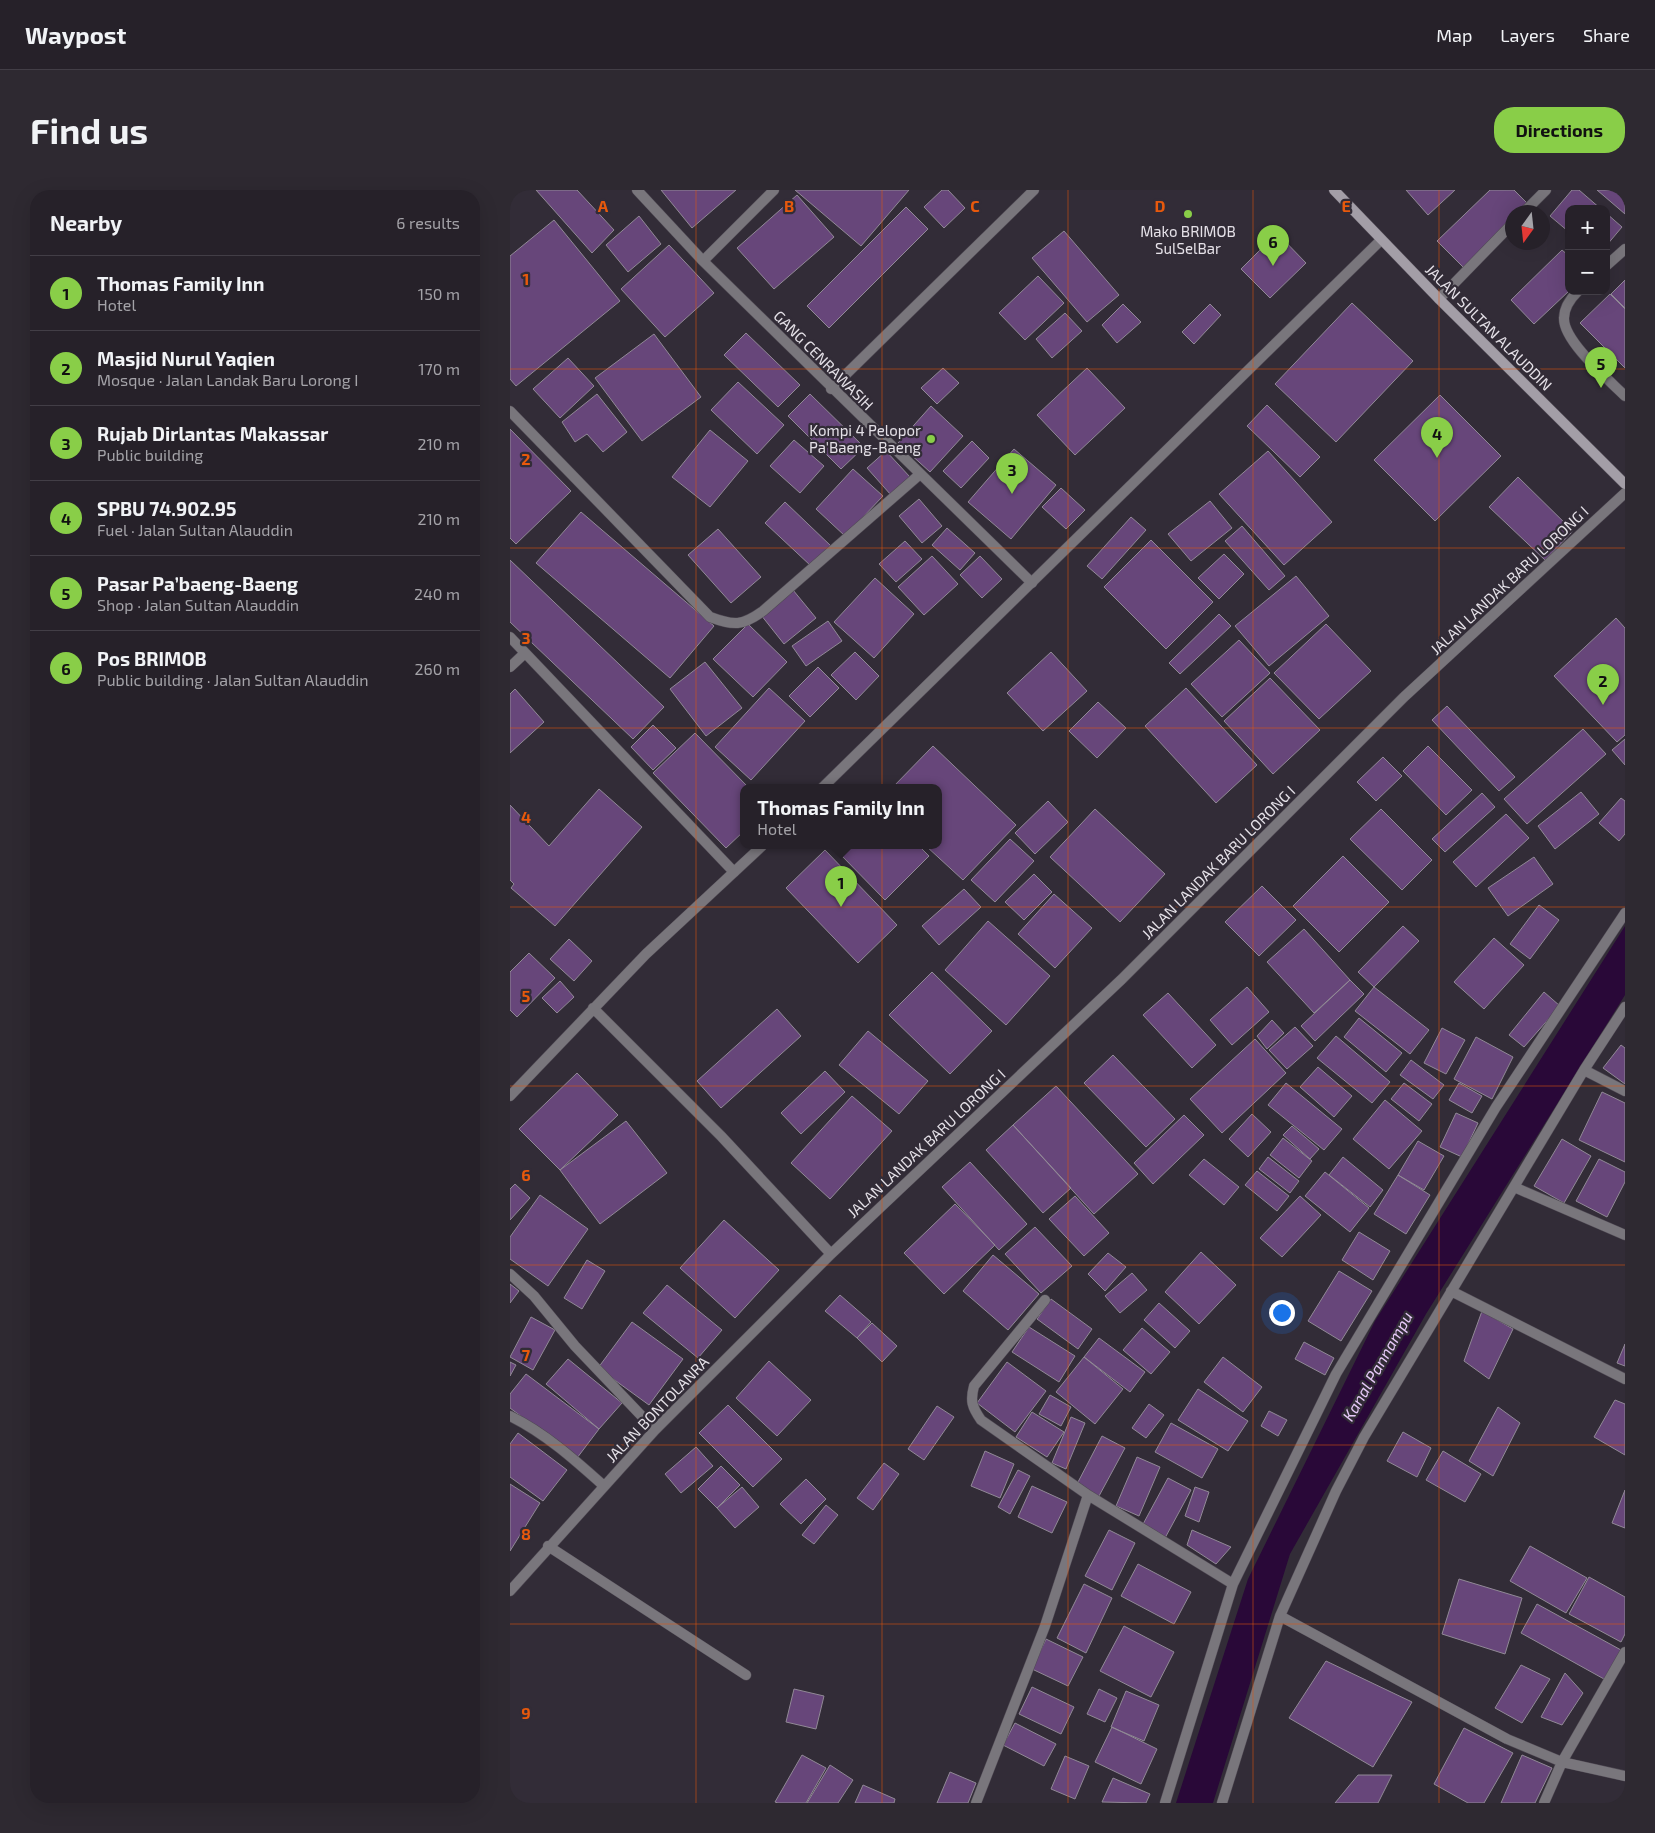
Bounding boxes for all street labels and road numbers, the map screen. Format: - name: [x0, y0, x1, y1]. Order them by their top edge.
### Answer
- street label: JALAN SULTAN ALAUDDIN: [1422, 260, 1556, 394]
- street label: GANG CENRAWASIH: [770, 306, 878, 414]
- street label: JALAN LANDAK BARU LORONG I: [1426, 502, 1592, 658]
- street label: JALAN LANDAK BARU LORONG I: [1138, 782, 1298, 942]
- street label: JALAN LANDAK BARU LORONG I: [843, 1065, 1009, 1221]
- street label: JALAN BONTOLANRA: [602, 1352, 713, 1466]

